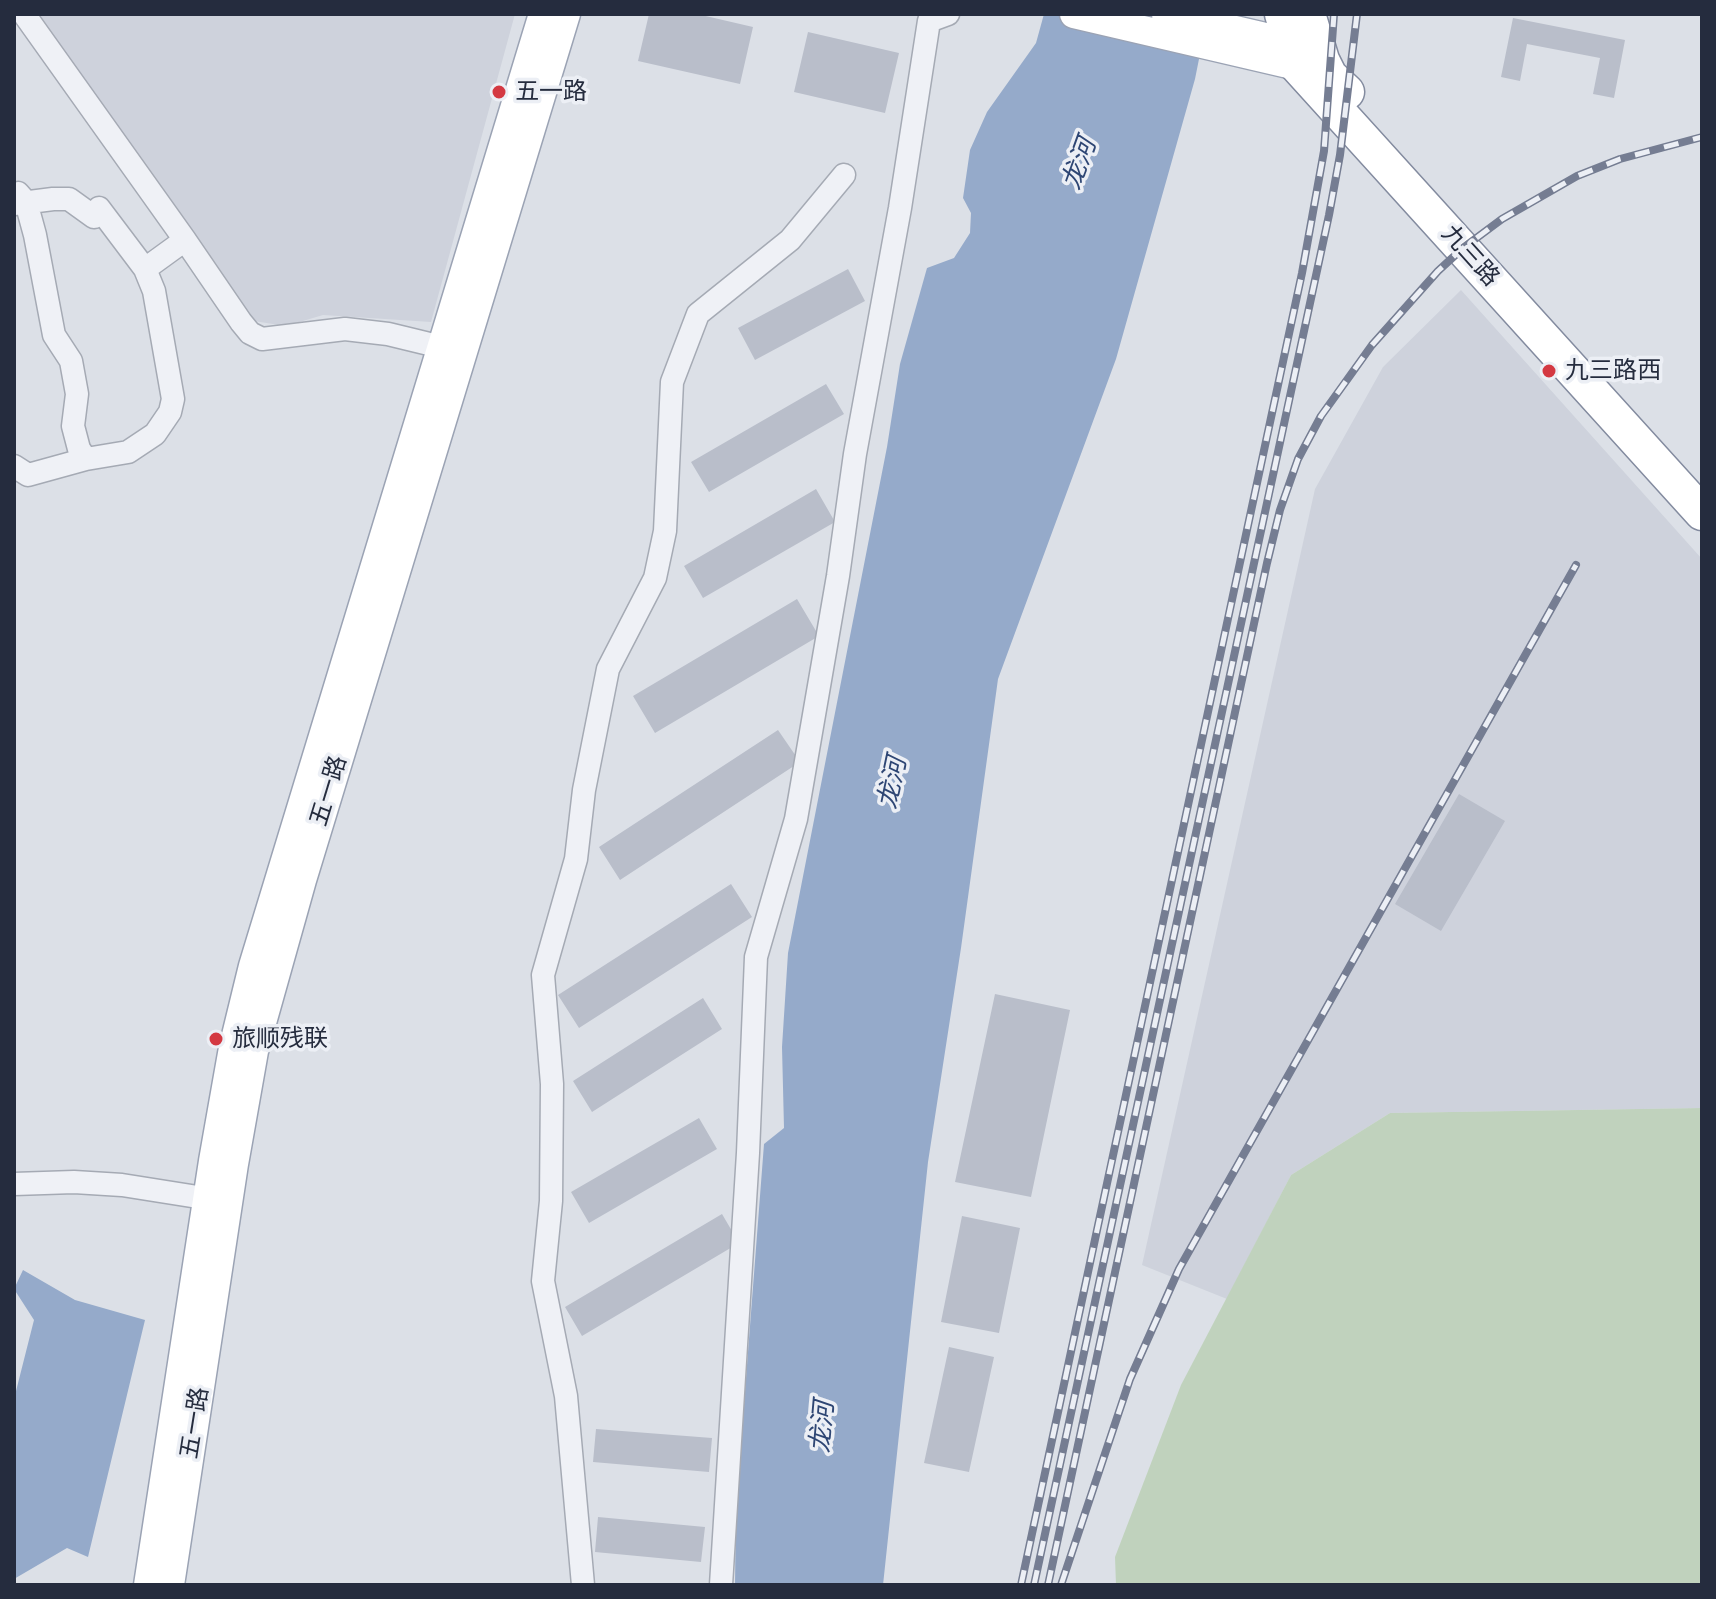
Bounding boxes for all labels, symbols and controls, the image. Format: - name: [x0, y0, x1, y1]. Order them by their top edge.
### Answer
- place label: 五一路: [515, 78, 587, 106]
- marker: 五一路: [490, 83, 508, 101]
- water label: 龙河: [1056, 134, 1104, 194]
- street label: 九三路: [1435, 220, 1505, 292]
- place label: 九三路西: [1565, 357, 1661, 385]
- marker: 九三路西: [1540, 362, 1558, 380]
- street label: 五一路: [305, 752, 353, 830]
- water label: 龙河: [872, 754, 914, 812]
- place label: 旅顺残联: [232, 1025, 328, 1053]
- marker: 旅顺残联: [207, 1030, 225, 1048]
- street label: 五一路: [175, 1385, 215, 1461]
- water label: 龙河: [805, 1400, 841, 1454]

